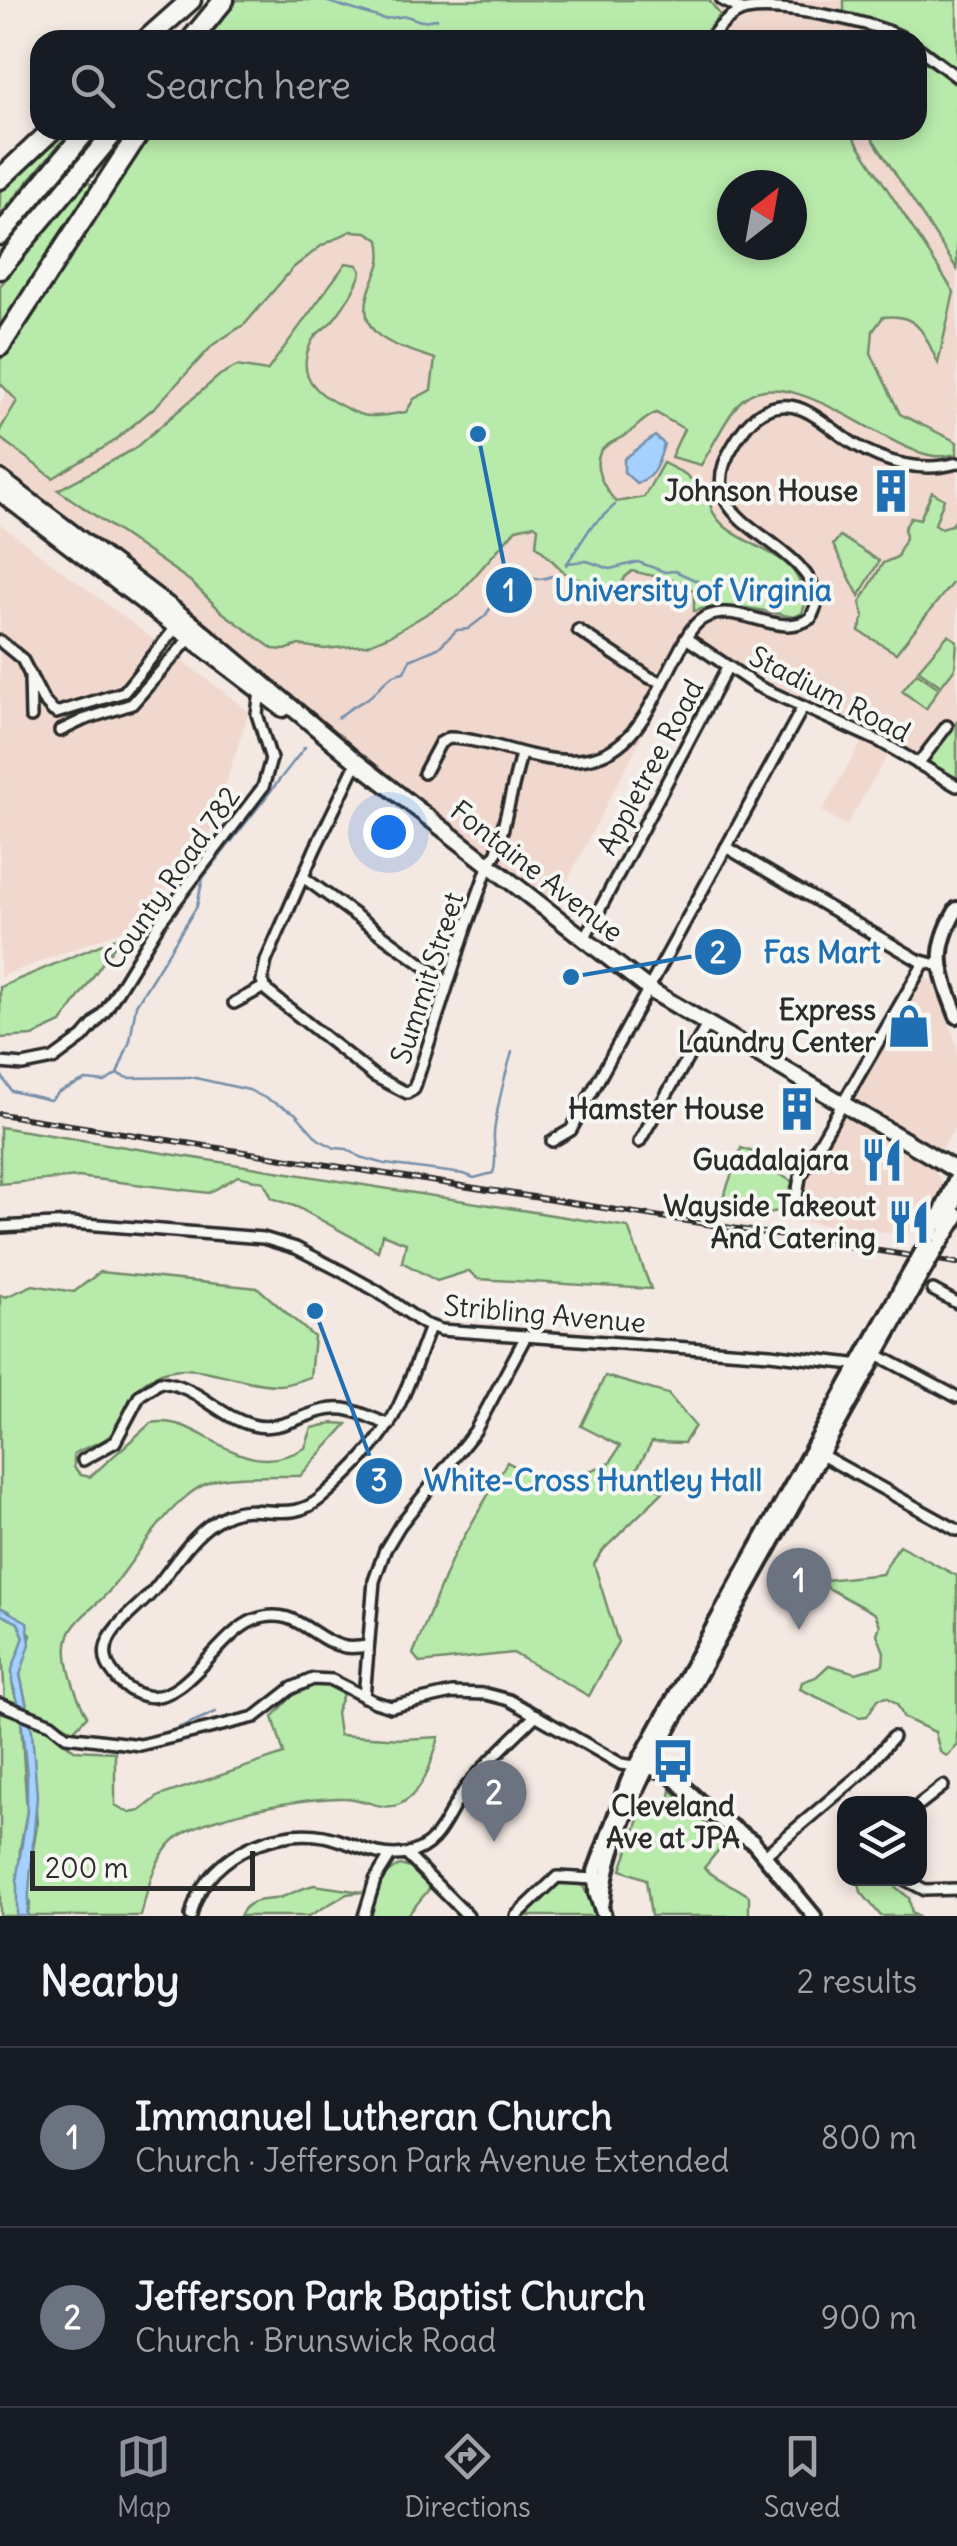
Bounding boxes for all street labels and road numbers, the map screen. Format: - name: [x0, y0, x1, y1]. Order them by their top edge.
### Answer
- street label: Stadium Road: [743, 638, 917, 750]
- street label: Appletree Road: [589, 673, 711, 861]
- street label: County Road 782: [94, 779, 248, 977]
- street label: Fontaine Avenue: [443, 792, 631, 950]
- street label: Summit Street: [382, 888, 472, 1068]
- street label: Stribling Avenue: [443, 1287, 647, 1341]

